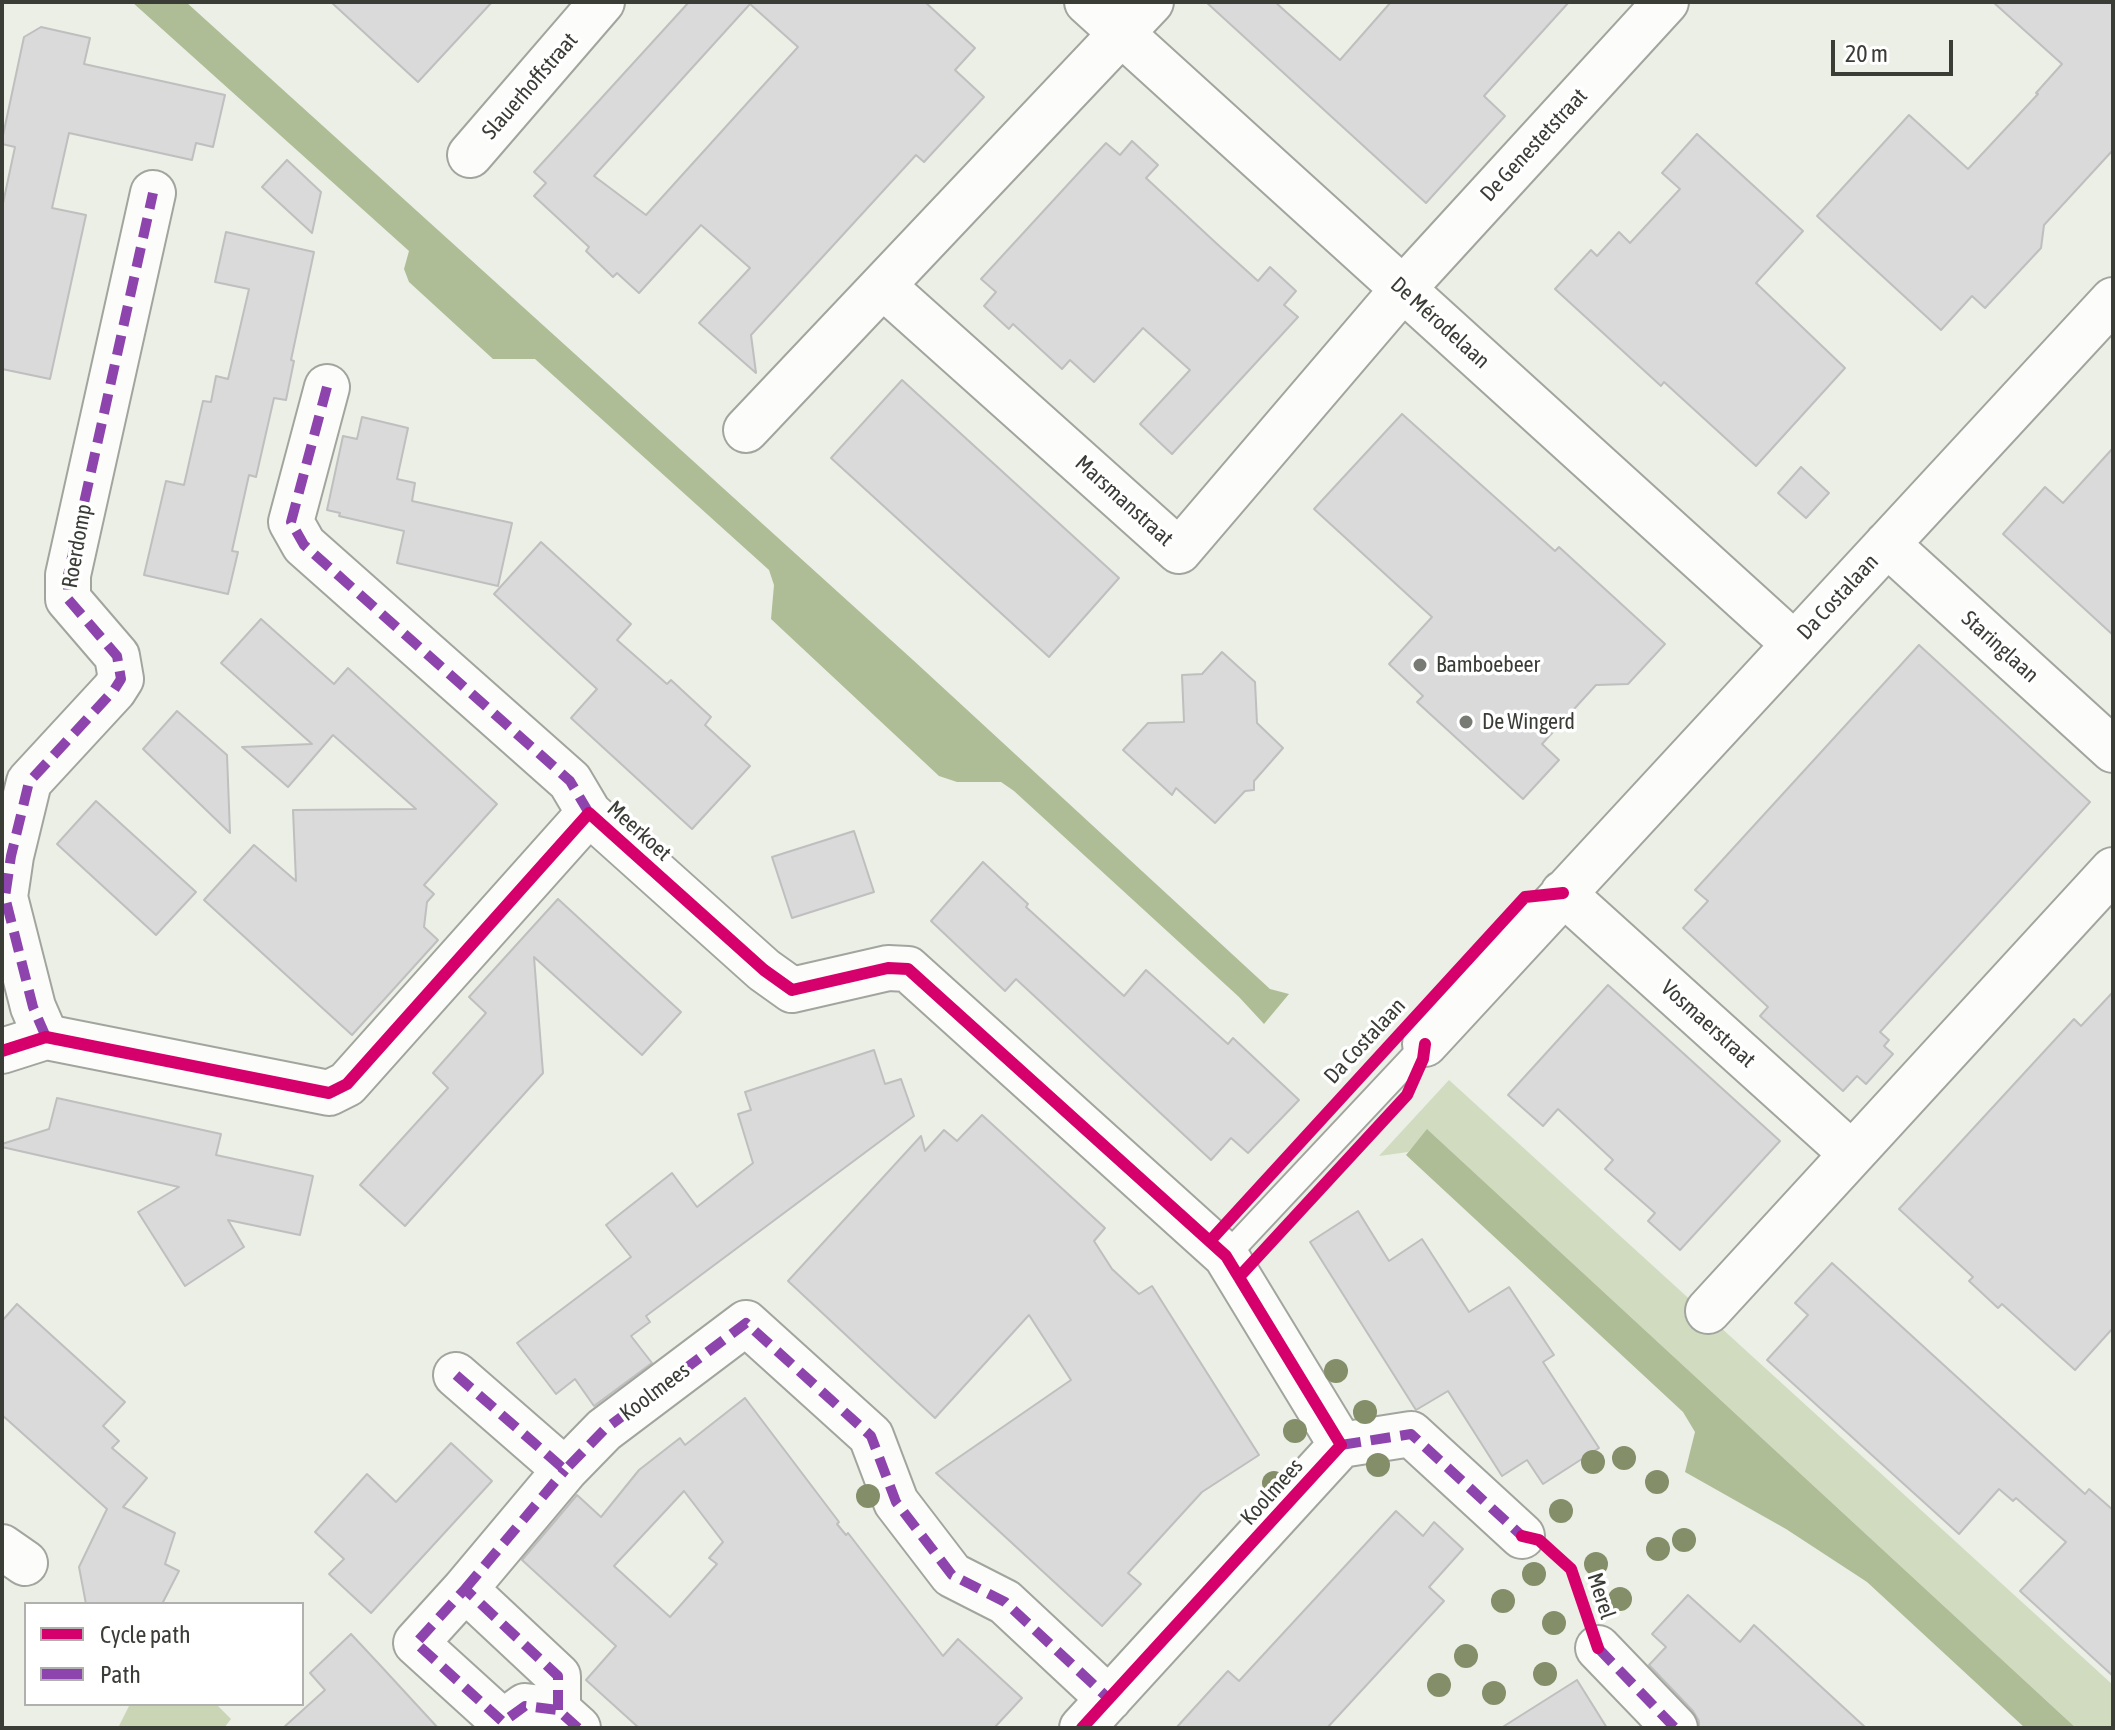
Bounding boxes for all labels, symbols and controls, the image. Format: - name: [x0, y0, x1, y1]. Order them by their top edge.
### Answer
- scale bar: [1835, 24, 1957, 74]
- street label: Slauerhoffstraat: [477, 27, 583, 145]
- text: 20 m: [1845, 40, 1888, 67]
- street label: De Genestetstraat: [1475, 83, 1593, 207]
- street label: De Mérodelaan: [1385, 272, 1495, 374]
- street label: Marsmanstraat: [1069, 450, 1179, 552]
- street label: Roerdomp: [57, 502, 97, 590]
- street label: Da Costalaan: [1792, 549, 1884, 645]
- street label: Staringlaan: [1956, 606, 2044, 688]
- place label: Bamboebeer: [1436, 652, 1540, 678]
- marker: Bamboebeer: [1411, 656, 1429, 674]
- place label: De Wingerd: [1482, 709, 1575, 735]
- marker: De Wingerd: [1457, 713, 1475, 731]
- street label: Meerkoet: [602, 795, 676, 867]
- street label: Vosmaerstraat: [1655, 975, 1761, 1073]
- street label: Da Costalaan: [1319, 993, 1411, 1089]
- street label: Koolmees: [615, 1357, 695, 1427]
- street label: Koolmees: [1235, 1453, 1309, 1531]
- street label: Merel: [1581, 1570, 1621, 1622]
- legend: [24, 1602, 304, 1706]
- text: Cycle path: [100, 1621, 191, 1648]
- text: Path: [100, 1661, 141, 1688]

